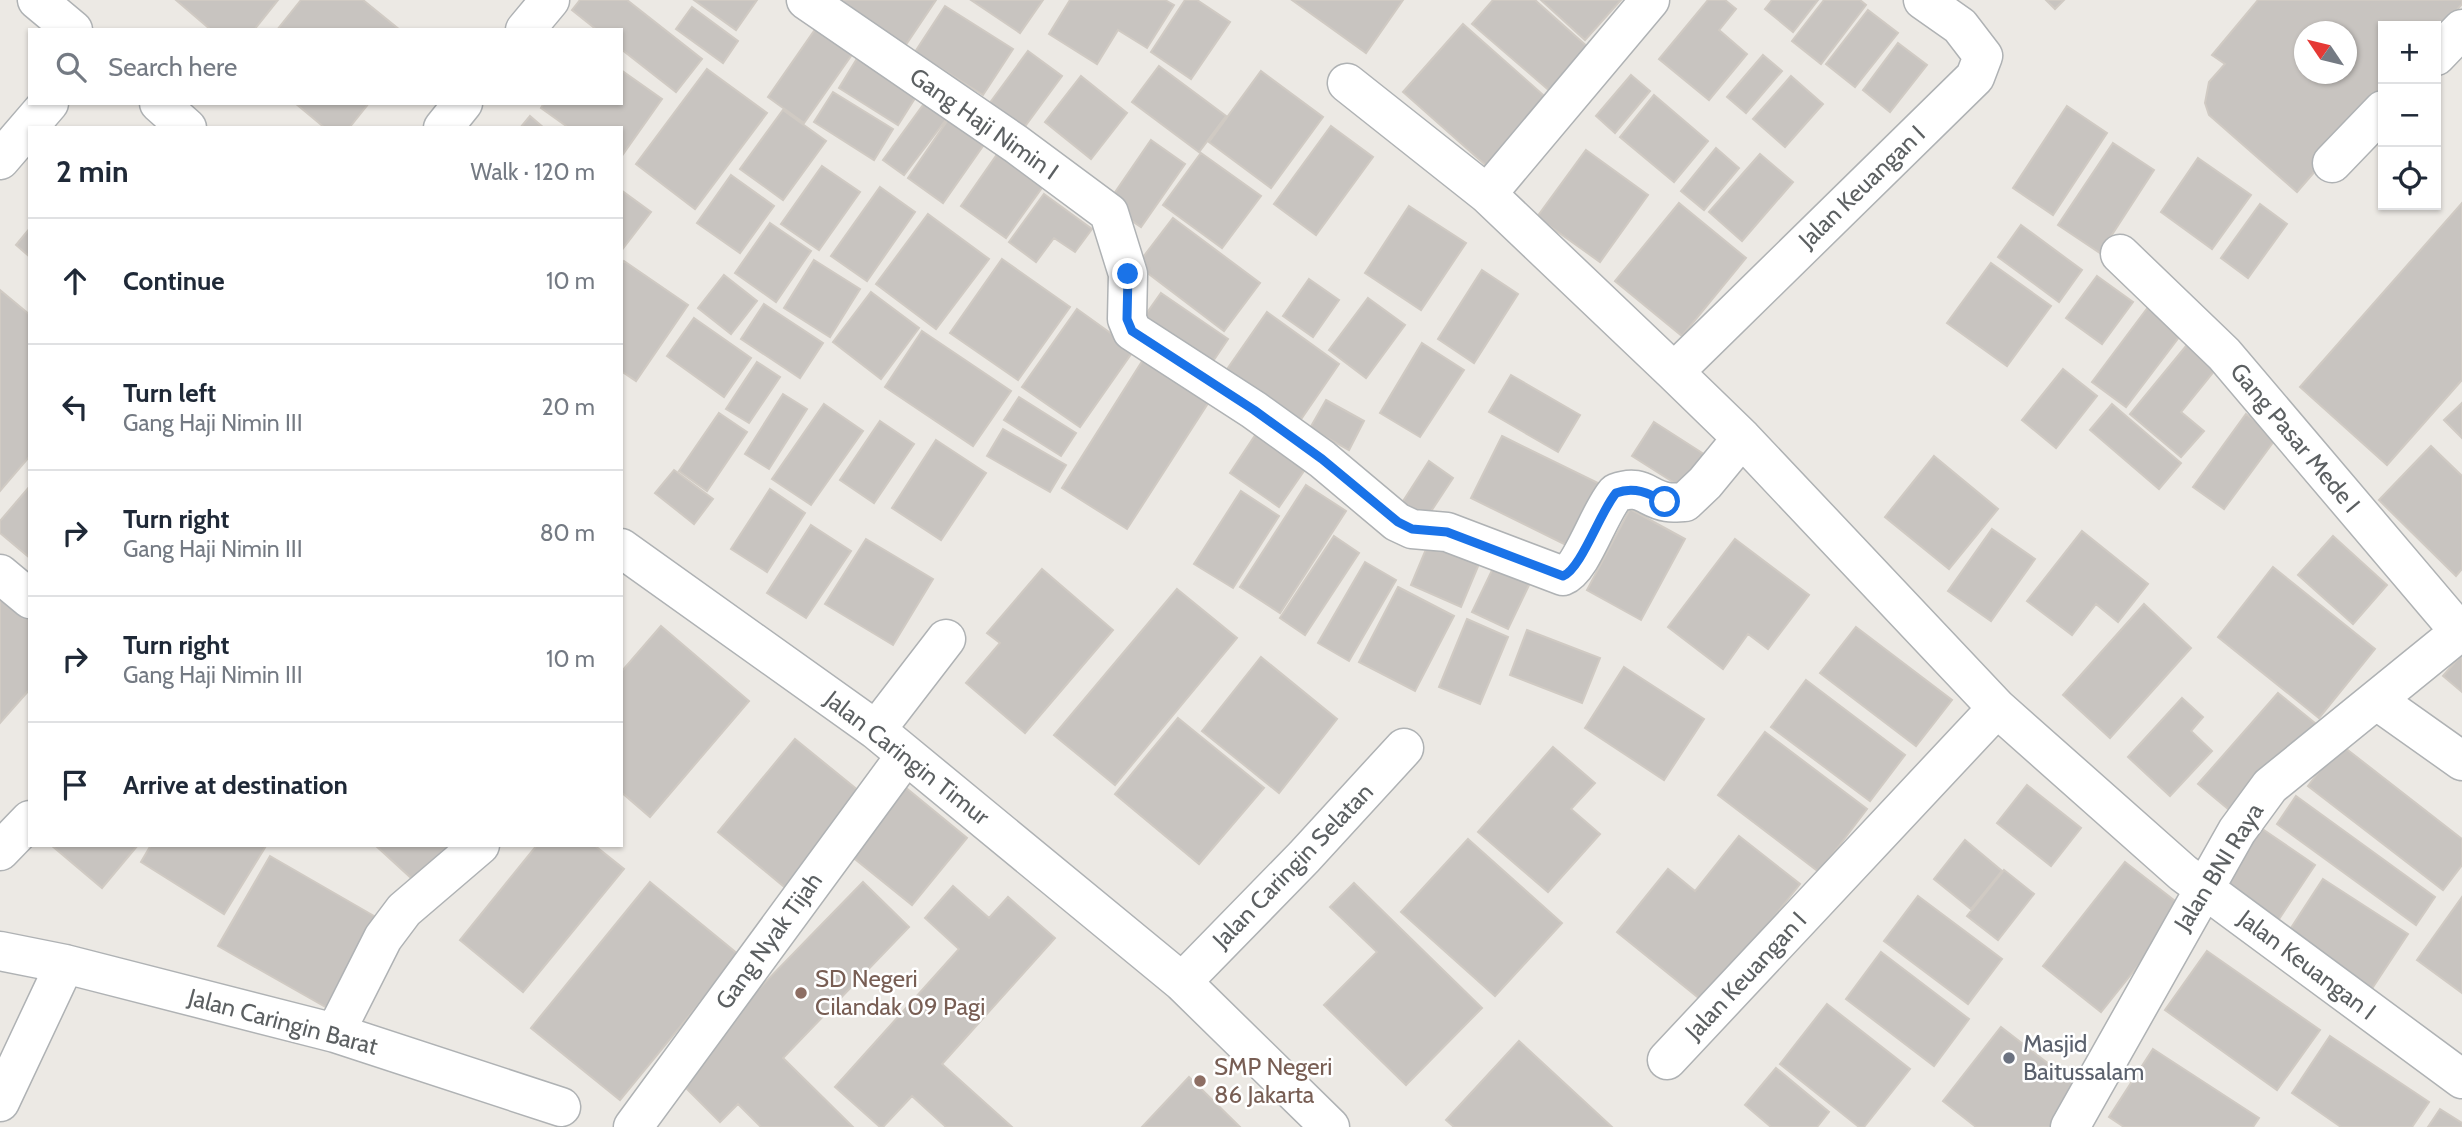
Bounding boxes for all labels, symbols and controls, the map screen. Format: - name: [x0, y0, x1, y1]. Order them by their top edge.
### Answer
- north arrow: [2294, 21, 2357, 84]
- map controls: [2378, 21, 2441, 210]
- button: +: [2378, 21, 2441, 84]
- search box: [28, 28, 623, 105]
- icon: search: [52, 48, 90, 86]
- text: Search here: [108, 51, 237, 83]
- street label: Gang Haji Nimin I: [904, 62, 1064, 186]
- button: −: [2378, 84, 2441, 147]
- street label: Jalan Keuangan I: [1792, 119, 1931, 255]
- button: locate: [2378, 147, 2441, 210]
- text: 2 min: [56, 153, 128, 190]
- text: Walk · 120 m: [471, 158, 595, 186]
- route end: [1112, 258, 1143, 289]
- icon: ahead: [56, 262, 94, 300]
- text: Continue: [123, 265, 225, 297]
- text: 10 m: [546, 267, 595, 295]
- street label: Gang Pasar Mede I: [2224, 357, 2366, 518]
- text: Turn left: [123, 377, 216, 409]
- icon: left: [56, 388, 94, 426]
- text: 20 m: [542, 393, 595, 421]
- text: Gang Haji Nimin III: [123, 409, 303, 437]
- route start: [1649, 486, 1680, 517]
- text: Turn right: [123, 503, 229, 535]
- icon: right: [56, 514, 94, 552]
- text: 80 m: [540, 519, 595, 547]
- text: Gang Haji Nimin III: [123, 535, 303, 563]
- text: Turn right: [123, 629, 229, 661]
- icon: right: [56, 640, 94, 678]
- text: 10 m: [546, 645, 595, 673]
- text: Gang Haji Nimin III: [123, 661, 303, 689]
- street label: Jalan Caringin Timur: [818, 684, 996, 831]
- icon: arrive: [56, 766, 94, 804]
- text: Arrive at destination: [123, 769, 348, 801]
- street label: Jalan Caringin Selatan: [1206, 777, 1379, 955]
- street label: Jalan BNI Raya: [2167, 797, 2270, 937]
- street label: Gang Nyak Tijah: [709, 867, 828, 1015]
- street label: Jalan Keuangan I: [2232, 903, 2382, 1026]
- street label: Jalan Keuangan I: [1678, 906, 1812, 1046]
- place label: SD Negeri Cilandak 09 Pagi: [815, 964, 985, 1021]
- street label: Jalan Caringin Barat: [184, 982, 381, 1061]
- marker: SD Negeri Cilandak 09 Pagi: [793, 985, 809, 1001]
- place label: Masjid Baitussalam: [2023, 1029, 2144, 1086]
- marker: Masjid Baitussalam: [2001, 1050, 2017, 1066]
- place label: SMP Negeri 86 Jakarta: [1214, 1052, 1332, 1109]
- marker: SMP Negeri 86 Jakarta: [1192, 1073, 1208, 1089]

